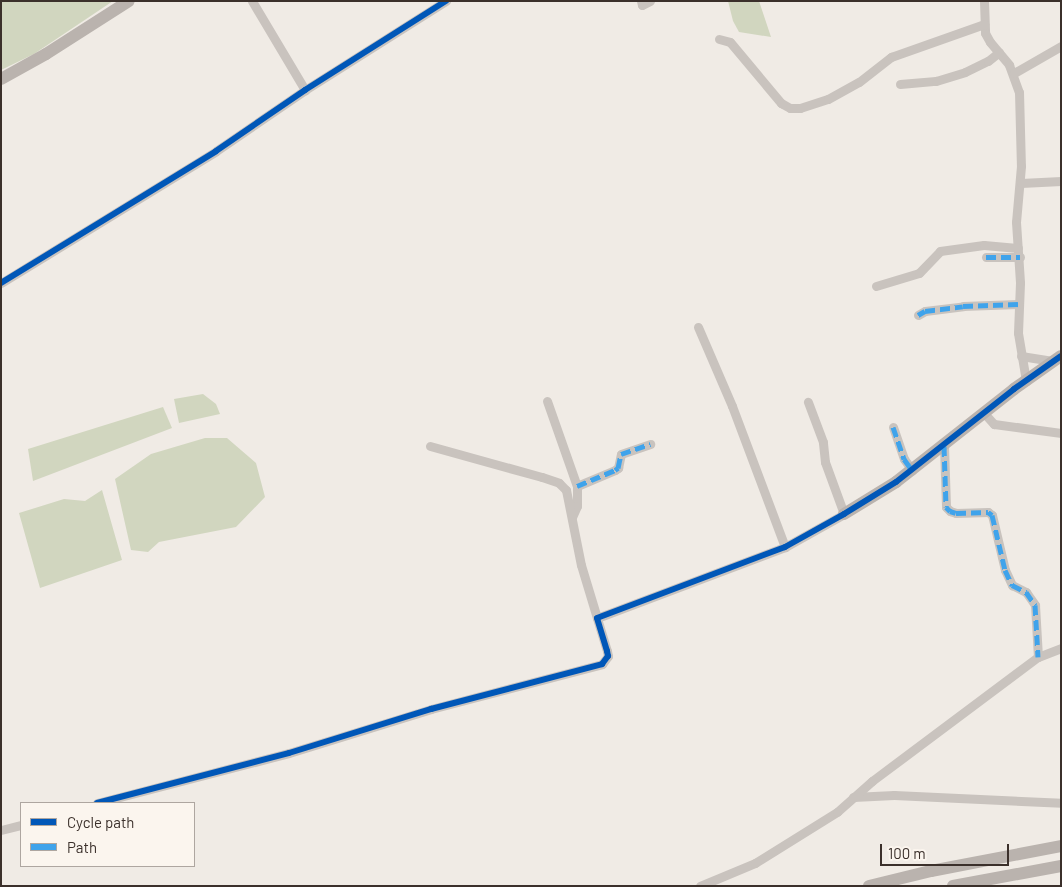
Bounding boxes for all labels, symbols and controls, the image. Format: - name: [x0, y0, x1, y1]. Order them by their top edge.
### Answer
- legend: [20, 802, 195, 867]
- text: Cycle path: [67, 813, 134, 831]
- scale bar: [882, 834, 1011, 866]
- text: Path: [67, 838, 97, 856]
- text: 100 m: [888, 844, 926, 862]

